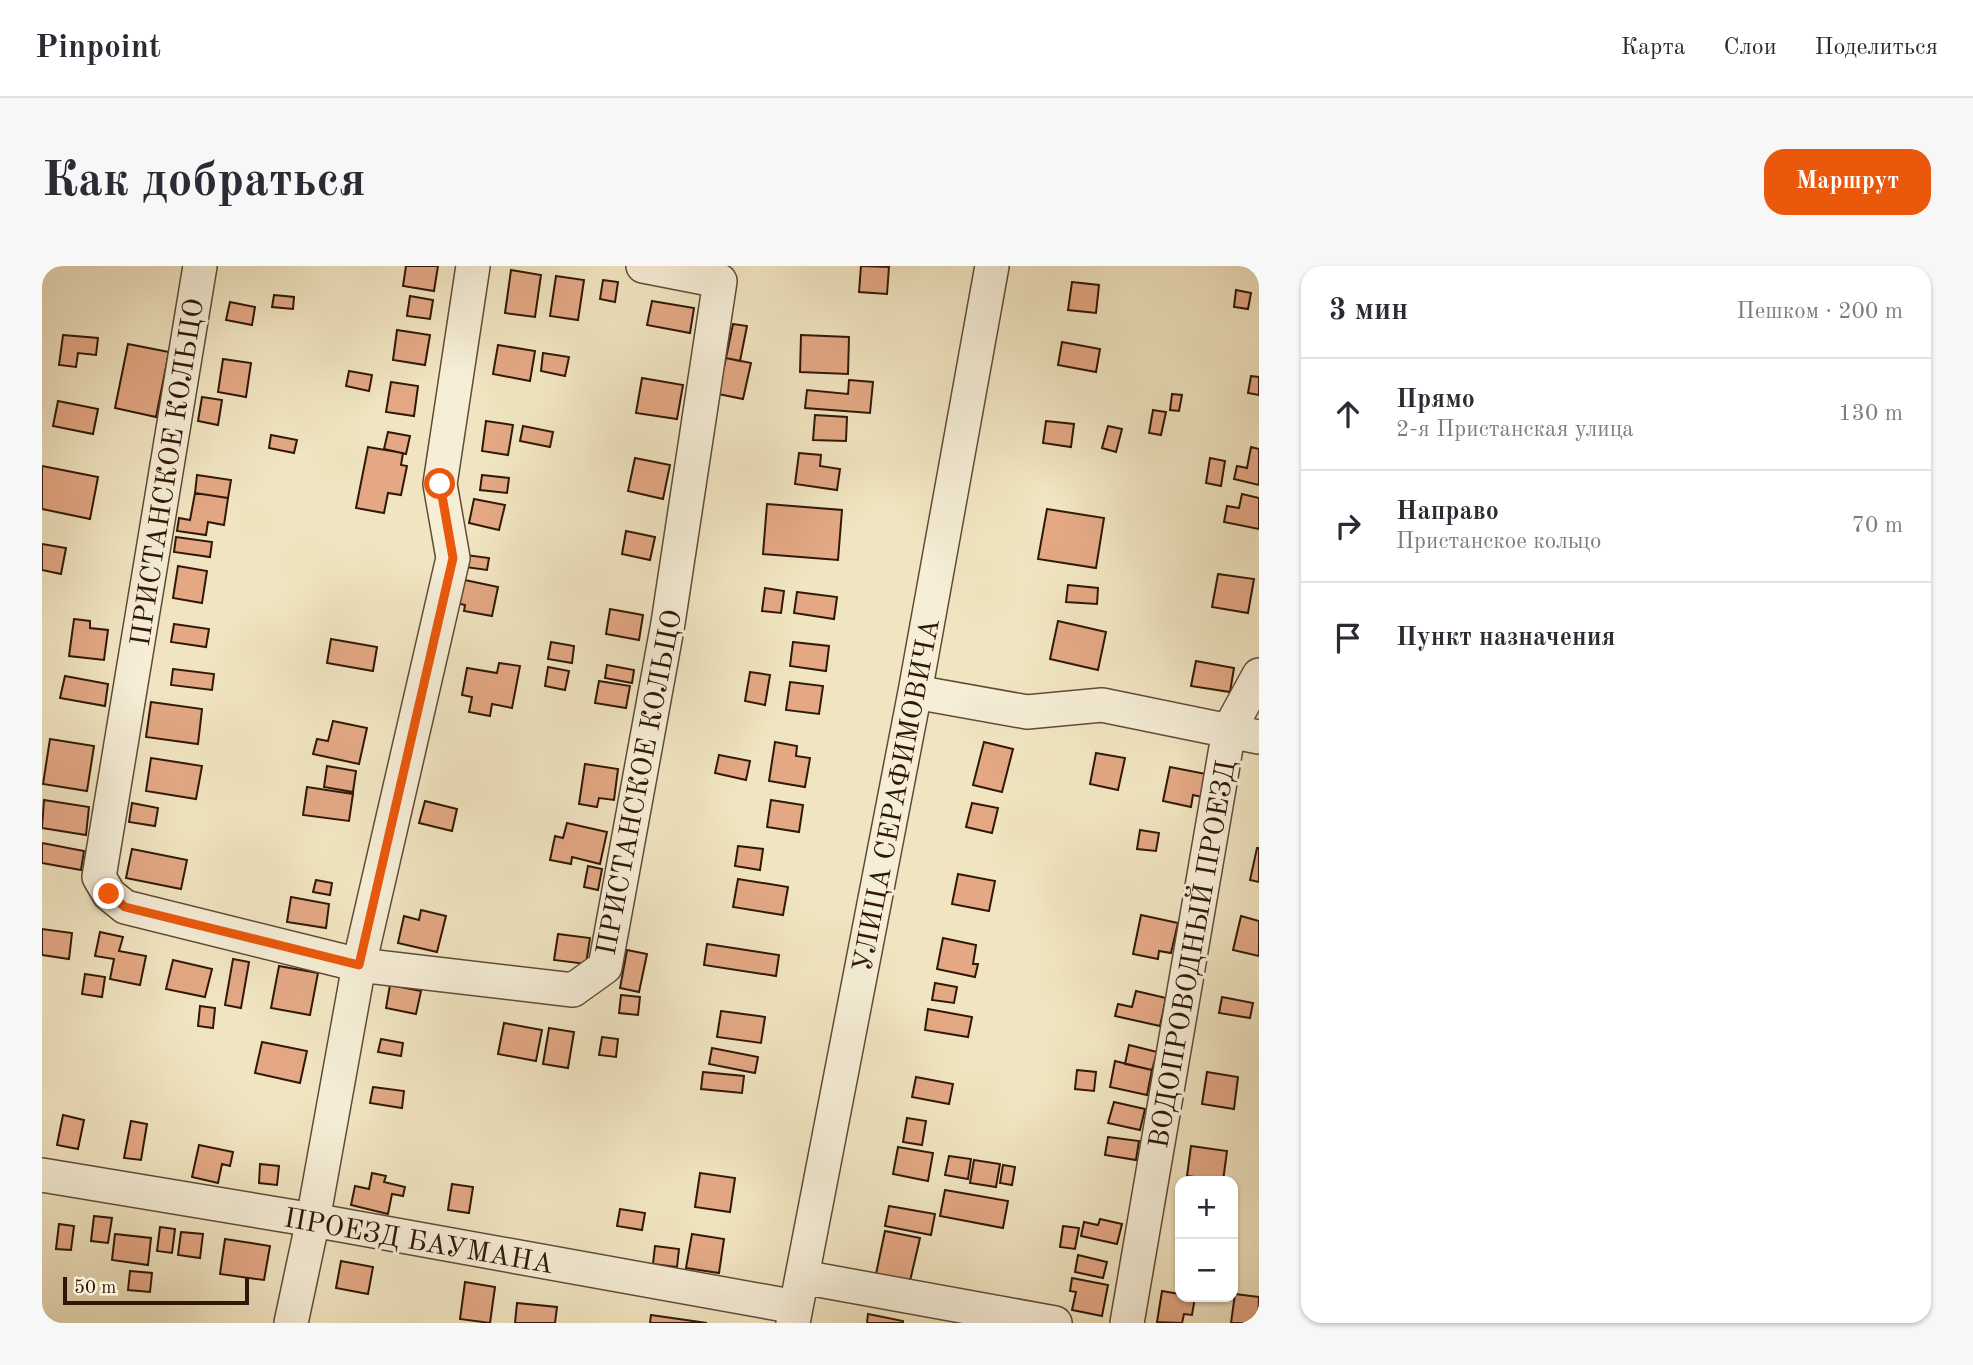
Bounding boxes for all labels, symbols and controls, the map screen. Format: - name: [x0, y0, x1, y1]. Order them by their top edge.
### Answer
- text: Pinpoint: [35, 32, 161, 65]
- text: Карта: [1621, 36, 1686, 60]
- text: Слои: [1724, 36, 1777, 60]
- text: Поделиться: [1815, 36, 1938, 60]
- button: Маршрут: [1764, 149, 1931, 215]
- text: Как добраться: [42, 158, 366, 207]
- text: 3 мин: [1329, 296, 1408, 326]
- street label: ПРИСТАНСКОЕ КОЛЬЦО: [128, 297, 210, 648]
- text: Пешком · 200 m: [1737, 300, 1903, 323]
- text: Прямо: [1396, 387, 1475, 413]
- icon: ahead: [1329, 395, 1367, 433]
- text: 130 m: [1838, 402, 1903, 425]
- text: 2-я Пристанская улица: [1396, 418, 1634, 441]
- route start: [424, 468, 455, 499]
- text: Направо: [1396, 499, 1499, 525]
- icon: right: [1329, 507, 1367, 545]
- text: 70 m: [1852, 514, 1903, 537]
- text: Пристанское кольцо: [1396, 530, 1601, 553]
- street label: ПРИСТАНСКОЕ КОЛЬЦО: [594, 607, 688, 958]
- street label: УЛИЦА СЕРАФИМОВИЧА: [850, 617, 946, 975]
- icon: arrive: [1329, 619, 1367, 657]
- text: Пункт назначения: [1396, 625, 1615, 651]
- street label: ВОДОПРОВОДНЫЙ ПРОЕЗД: [1140, 757, 1242, 1151]
- route end: [93, 878, 124, 909]
- map controls: [1175, 1176, 1238, 1302]
- button: +: [1175, 1176, 1238, 1239]
- street label: ПРОЕЗД БАУМАНА: [281, 1205, 556, 1280]
- button: −: [1175, 1239, 1238, 1302]
- scale bar: [63, 1274, 248, 1306]
- text: 50 m: [74, 1279, 116, 1298]

